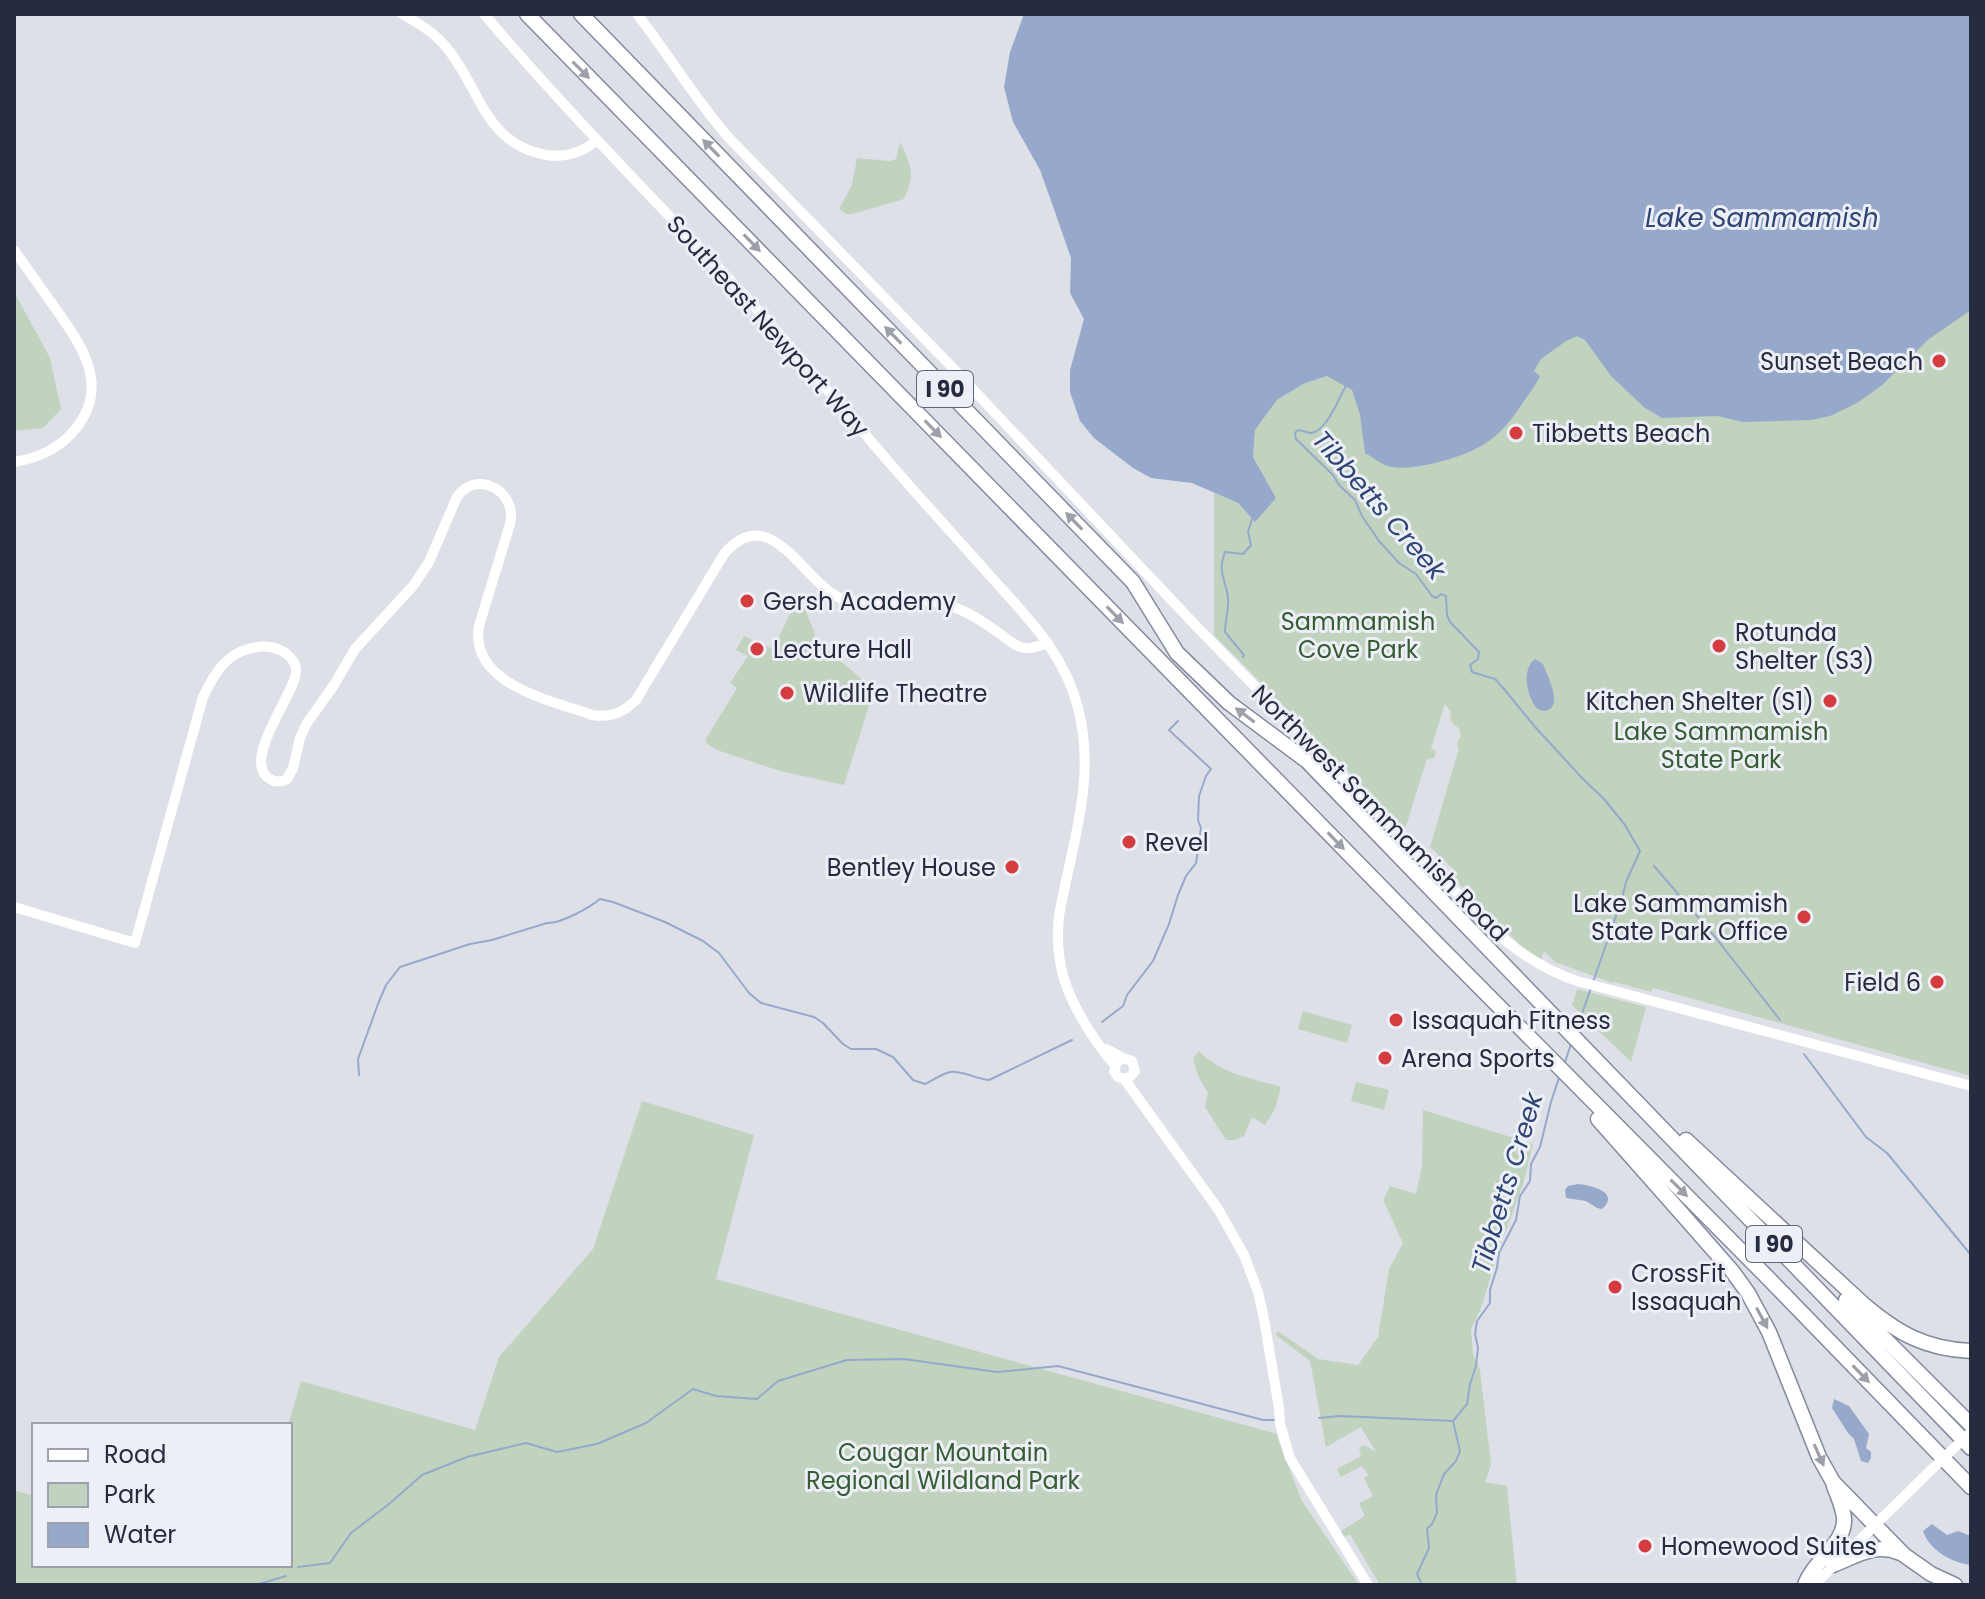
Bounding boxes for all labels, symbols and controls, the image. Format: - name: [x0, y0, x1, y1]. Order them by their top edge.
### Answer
- one-way arrow: [571, 60, 590, 79]
- one-way arrow: [703, 139, 721, 158]
- water label: Lake Sammamish: [1645, 200, 1879, 236]
- street label: Southeast Newport Way: [659, 208, 877, 444]
- one-way arrow: [742, 233, 760, 252]
- one-way arrow: [884, 326, 902, 345]
- place label: Sunset Beach: [1760, 345, 1923, 378]
- marker: Sunset Beach: [1930, 352, 1948, 370]
- road number: I 90: [917, 371, 973, 407]
- place label: Tibbetts Beach: [1532, 417, 1710, 450]
- one-way arrow: [923, 419, 942, 438]
- water label: Tibbetts Creek: [1304, 422, 1455, 589]
- marker: Tibbetts Beach: [1507, 424, 1525, 442]
- one-way arrow: [1065, 512, 1084, 531]
- place label: Gersh Academy: [763, 585, 957, 618]
- marker: Gersh Academy: [738, 592, 756, 610]
- one-way arrow: [1105, 605, 1124, 624]
- park label: Sammamish Cove Park: [1281, 605, 1435, 666]
- place label: Rotunda Shelter (S3): [1735, 616, 1874, 677]
- place label: Lecture Hall: [773, 633, 912, 666]
- marker: Rotunda Shelter (S3): [1710, 637, 1728, 655]
- marker: Lecture Hall: [748, 640, 766, 658]
- place label: Wildlife Theatre: [803, 677, 987, 710]
- street label: Northwest Sammamish Road: [1244, 677, 1516, 949]
- marker: Wildlife Theatre: [778, 684, 796, 702]
- place label: Kitchen Shelter (S1): [1586, 685, 1814, 718]
- marker: Kitchen Shelter (S1): [1821, 692, 1839, 710]
- one-way arrow: [1235, 707, 1255, 723]
- park label: Lake Sammamish State Park: [1614, 715, 1828, 776]
- place label: Revel: [1145, 826, 1209, 859]
- one-way arrow: [1326, 831, 1345, 850]
- marker: Revel: [1120, 833, 1138, 851]
- place label: Bentley House: [827, 851, 996, 884]
- marker: Bentley House: [1003, 858, 1021, 876]
- place label: Lake Sammamish State Park Office: [1573, 887, 1788, 948]
- marker: Lake Sammamish State Park Office: [1795, 908, 1813, 926]
- place label: Field 6: [1844, 966, 1921, 999]
- marker: Field 6: [1928, 973, 1946, 991]
- place label: Issaquah Fitness: [1412, 1004, 1611, 1037]
- marker: Issaquah Fitness: [1387, 1011, 1405, 1029]
- place label: Arena Sports: [1401, 1042, 1555, 1075]
- marker: Arena Sports: [1376, 1049, 1394, 1067]
- water label: Tibbetts Creek: [1462, 1087, 1552, 1278]
- one-way arrow: [1669, 1178, 1688, 1197]
- road number: I 90: [1746, 1226, 1802, 1262]
- place label: CrossFit Issaquah: [1631, 1257, 1741, 1318]
- marker: CrossFit Issaquah: [1606, 1278, 1624, 1296]
- one-way arrow: [1755, 1307, 1769, 1329]
- one-way arrow: [1851, 1364, 1870, 1383]
- legend: [32, 1423, 292, 1567]
- park label: Cougar Mountain Regional Wildland Park: [806, 1436, 1081, 1497]
- text: Road: [104, 1438, 166, 1471]
- one-way arrow: [1812, 1443, 1825, 1467]
- text: Park: [104, 1478, 156, 1511]
- text: Water: [104, 1518, 176, 1551]
- place label: Homewood Suites: [1661, 1530, 1877, 1563]
- marker: Homewood Suites: [1636, 1537, 1654, 1555]

